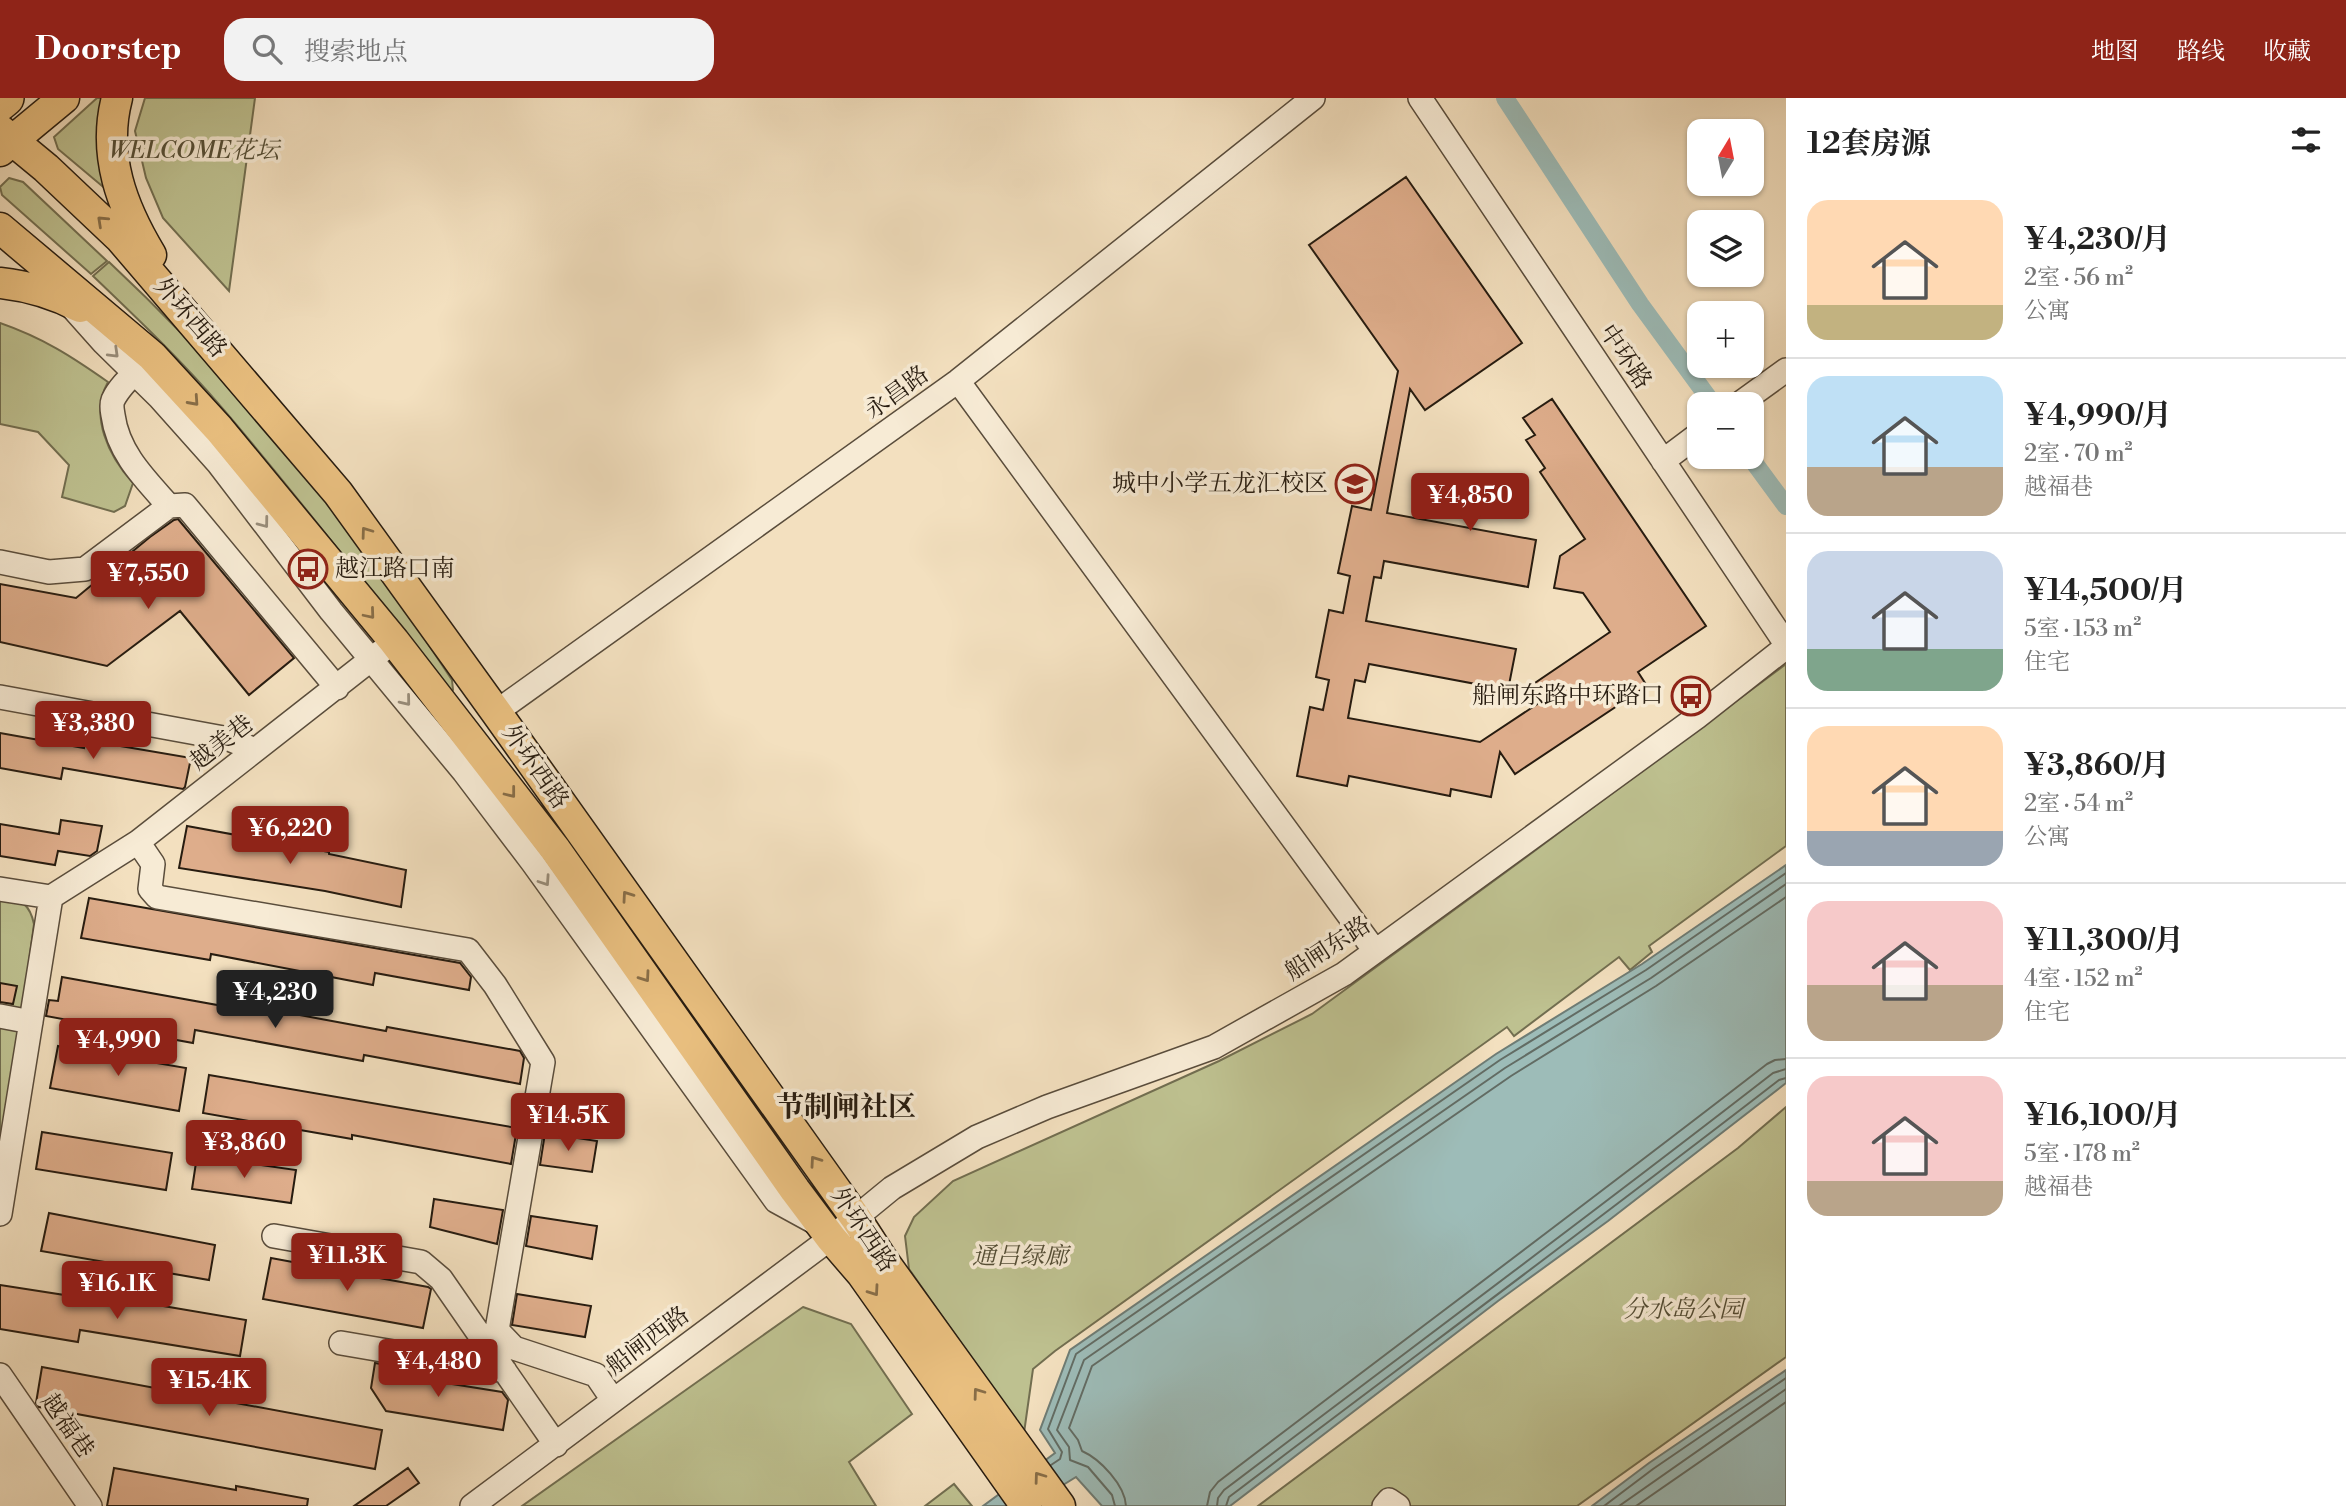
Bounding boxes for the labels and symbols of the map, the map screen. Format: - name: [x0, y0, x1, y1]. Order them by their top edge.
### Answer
- north arrow: [1687, 119, 1764, 196]
- park label: WELCOME花坛: [109, 136, 282, 166]
- one-way arrow: [97, 216, 110, 229]
- street label: 外环西路: [147, 272, 233, 364]
- street label: 中环路: [1592, 319, 1658, 395]
- one-way arrow: [106, 344, 119, 357]
- street label: 永昌路: [859, 360, 935, 426]
- one-way arrow: [185, 393, 198, 406]
- school or university icon: 城中小学五龙汇校区: [1334, 463, 1376, 505]
- place label: 城中小学五龙汇校区: [1112, 469, 1328, 499]
- pin: ¥4,850: [1413, 474, 1527, 533]
- one-way arrow: [255, 516, 268, 528]
- one-way arrow: [362, 527, 374, 539]
- bus stop icon: 越江路口南: [287, 548, 329, 590]
- pin: ¥7,550: [91, 552, 205, 611]
- place label: 越江路口南: [335, 554, 455, 584]
- one-way arrow: [362, 606, 375, 619]
- bus stop icon: 船闸东路中环路口: [1670, 675, 1712, 717]
- place label: 船闸东路中环路口: [1472, 681, 1664, 711]
- one-way arrow: [397, 694, 410, 706]
- pin: ¥3,380: [36, 702, 150, 761]
- street label: 越美巷: [184, 709, 260, 777]
- street label: 外环西路: [495, 719, 575, 815]
- one-way arrow: [502, 785, 515, 797]
- pin: ¥6,220: [233, 806, 347, 866]
- one-way arrow: [537, 873, 549, 886]
- one-way arrow: [623, 891, 635, 904]
- street label: 船闸东路: [1280, 910, 1376, 988]
- one-way arrow: [637, 969, 649, 982]
- pin: ¥4,230: [218, 970, 332, 1030]
- pin: ¥4,990: [61, 1018, 175, 1078]
- district label: 节制闸社区: [776, 1090, 916, 1125]
- pin: ¥14.5K: [511, 1094, 625, 1153]
- pin: ¥3,860: [187, 1121, 301, 1180]
- one-way arrow: [811, 1156, 823, 1169]
- street label: 外环西路: [824, 1182, 902, 1278]
- pin: ¥11.3K: [290, 1234, 404, 1293]
- park label: 通吕绿廊: [972, 1242, 1072, 1272]
- pin: ¥16.1K: [60, 1262, 174, 1321]
- one-way arrow: [866, 1283, 878, 1296]
- park label: 分水岛公园: [1623, 1295, 1747, 1325]
- street label: 船闸西路: [601, 1300, 695, 1382]
- pin: ¥4,480: [381, 1340, 495, 1399]
- pin: ¥15.4K: [152, 1358, 266, 1418]
- street label: 越福巷: [34, 1388, 100, 1464]
- one-way arrow: [974, 1388, 986, 1401]
- one-way arrow: [1035, 1472, 1047, 1485]

